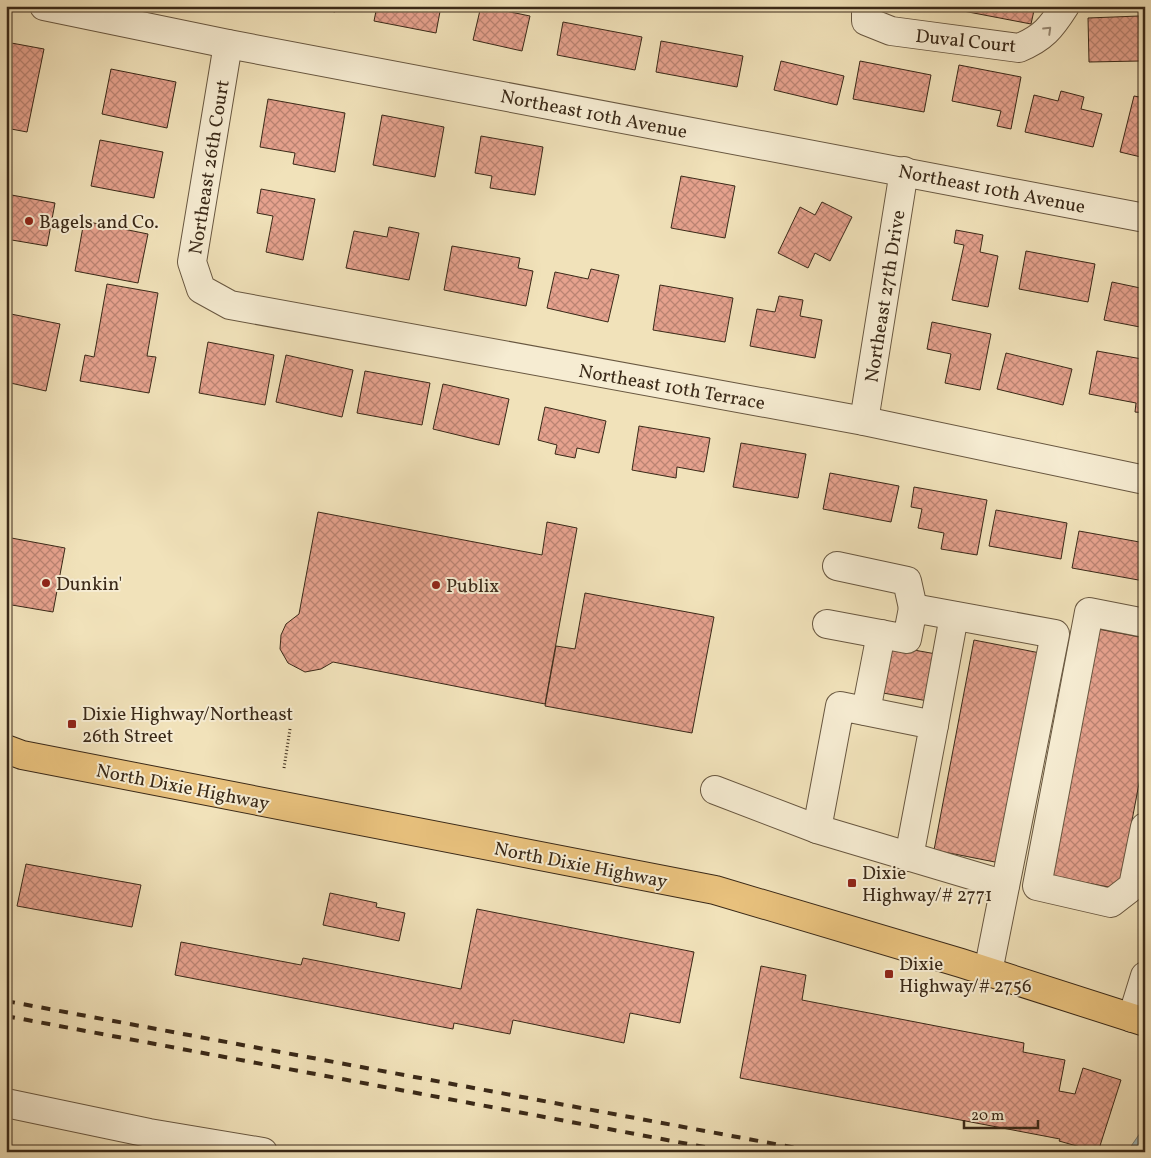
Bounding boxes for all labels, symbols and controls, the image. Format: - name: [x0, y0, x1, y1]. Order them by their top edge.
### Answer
- street label: Duval Court: [914, 24, 1018, 60]
- one-way arrow: [1042, 27, 1051, 36]
- street label: Northeast 26th Court: [183, 78, 237, 257]
- street label: Northeast 10th Avenue: [498, 84, 689, 146]
- street label: Northeast 10th Avenue: [896, 159, 1087, 221]
- street label: Northeast 27th Drive: [859, 208, 912, 384]
- place label: Bagels and Co.: [39, 210, 159, 236]
- marker: Bagels and Co.: [23, 215, 35, 227]
- street label: Northeast 10th Terrace: [576, 359, 767, 417]
- place label: Dunkin': [56, 572, 122, 598]
- place label: Publix: [446, 574, 499, 600]
- marker: Dunkin': [40, 577, 52, 589]
- marker: Publix: [430, 579, 442, 591]
- place label: Dixie Highway/Northeast 26th Street: [82, 702, 294, 750]
- marker: Dixie Highway/Northeast 26th Street: [66, 718, 78, 730]
- street label: North Dixie Highway: [94, 758, 272, 818]
- street label: North Dixie Highway: [492, 836, 670, 896]
- place label: Dixie Highway/# 2771: [862, 861, 992, 909]
- marker: Dixie Highway/# 2771: [846, 877, 858, 889]
- place label: Dixie Highway/# 2756: [899, 952, 1032, 1000]
- marker: Dixie Highway/# 2756: [883, 968, 895, 980]
- scale bar: [964, 1098, 1037, 1130]
- text: 20 m: [971, 1106, 1004, 1127]

